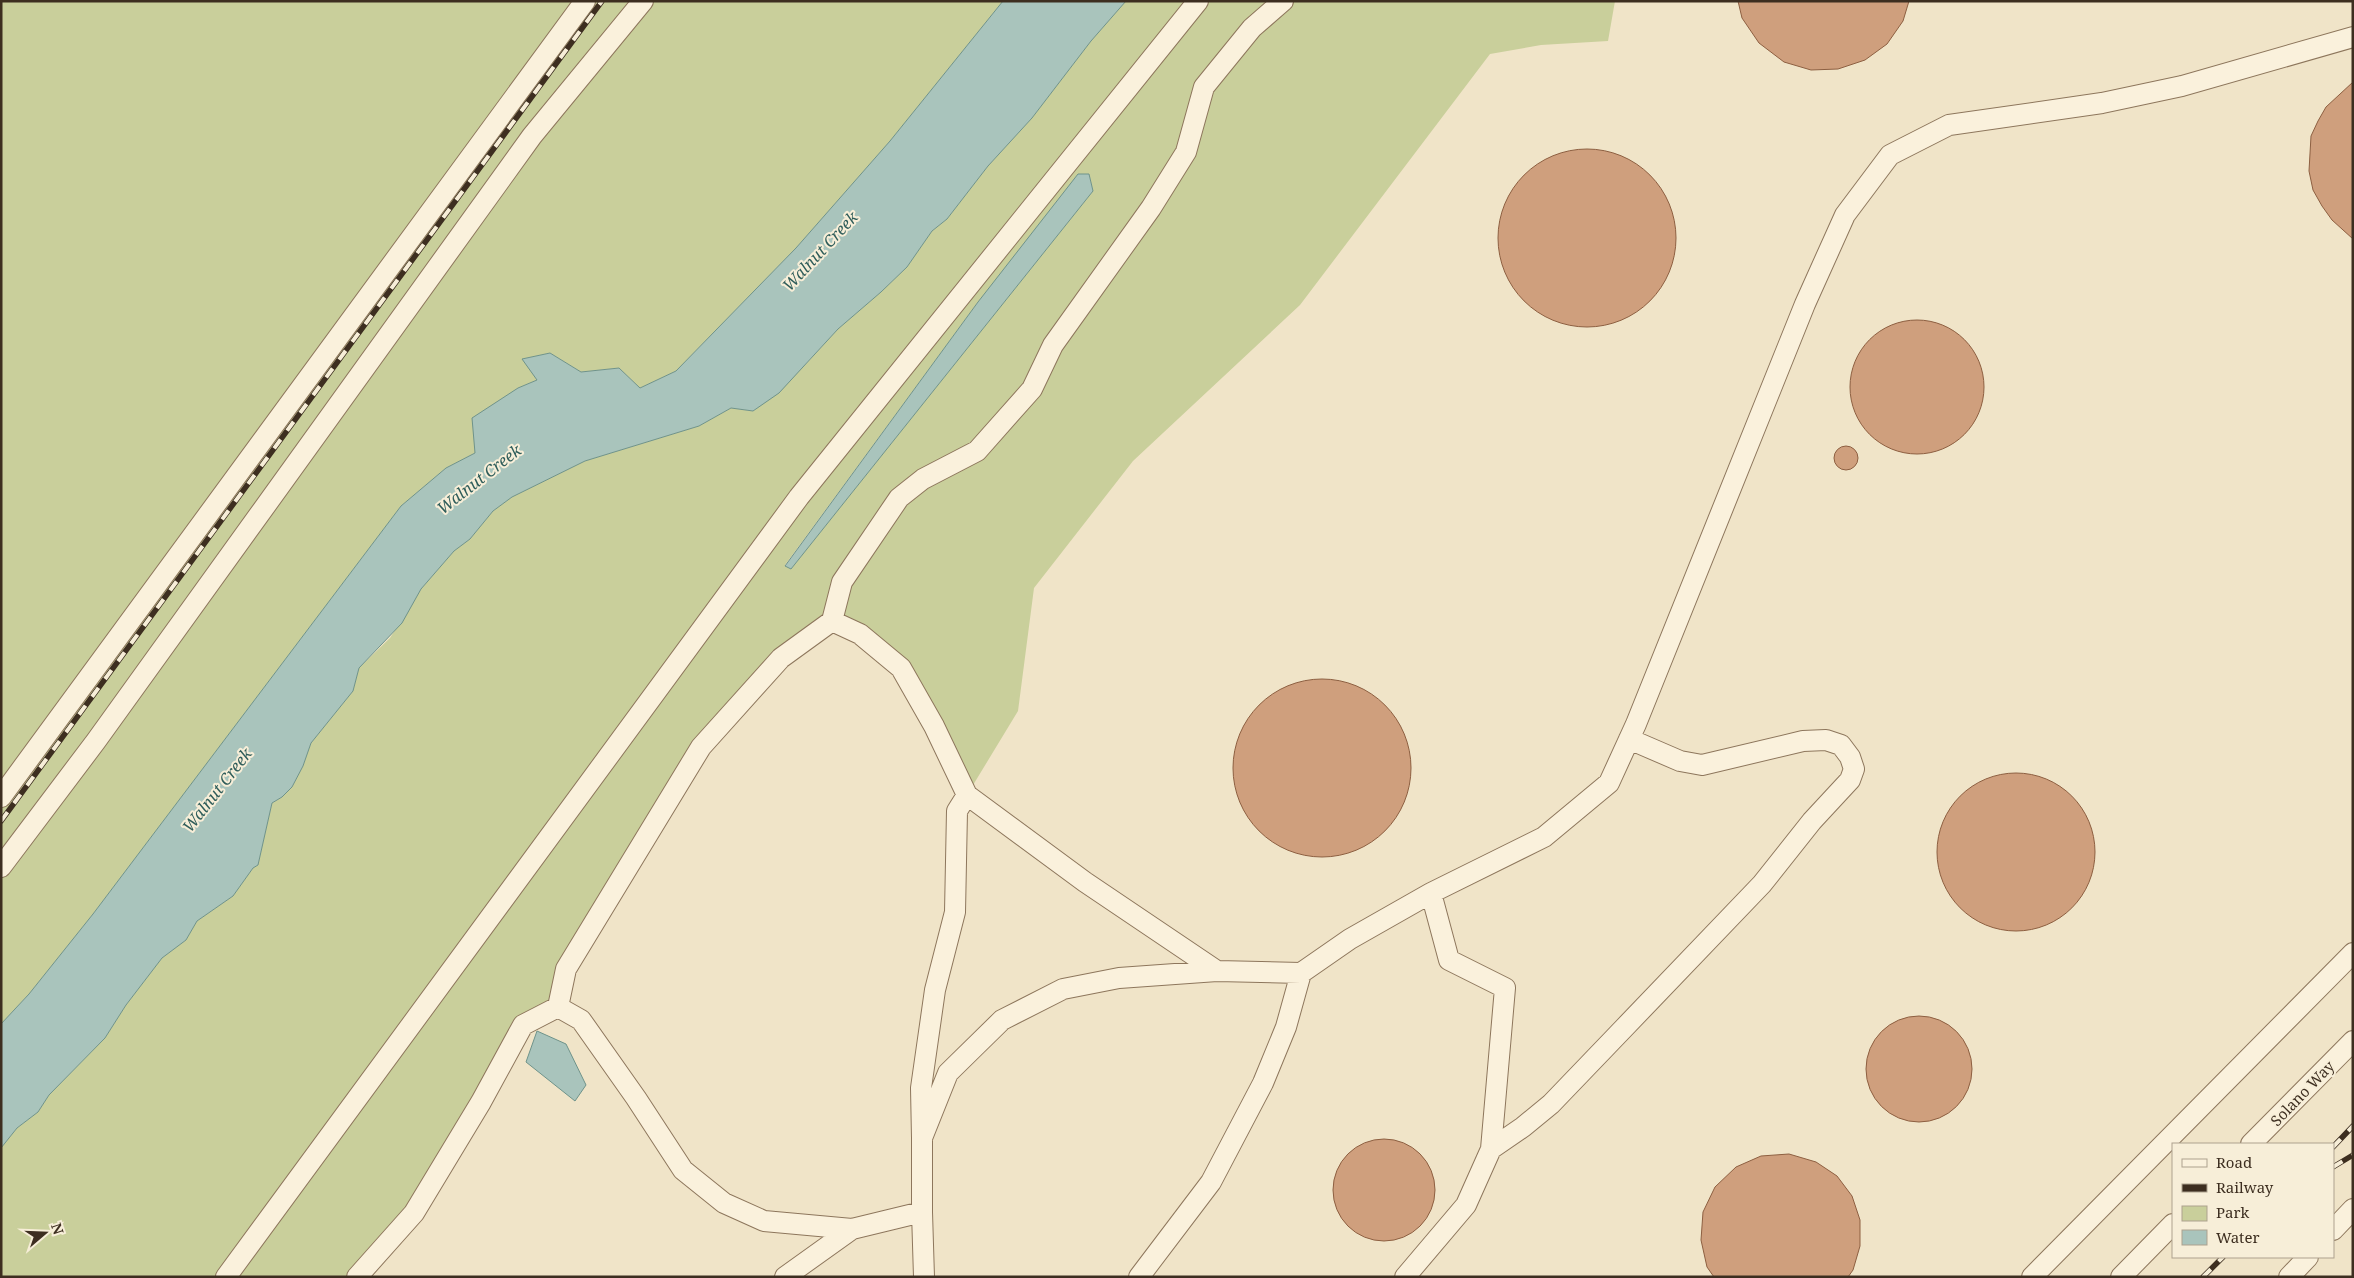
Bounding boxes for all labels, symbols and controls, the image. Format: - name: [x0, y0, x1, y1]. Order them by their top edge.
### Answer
- water label: Walnut Creek: [777, 206, 863, 296]
- water label: Walnut Creek: [432, 439, 526, 519]
- water label: Walnut Creek: [177, 743, 257, 837]
- street label: Solano Way: [2266, 1056, 2339, 1130]
- legend: [2172, 1143, 2334, 1258]
- text: Road: [2216, 1152, 2252, 1172]
- text: Railway: [2216, 1177, 2274, 1197]
- text: Park: [2216, 1202, 2250, 1222]
- north arrow: [20, 1208, 70, 1258]
- text: N: [47, 1220, 69, 1237]
- text: Water: [2216, 1227, 2259, 1247]

